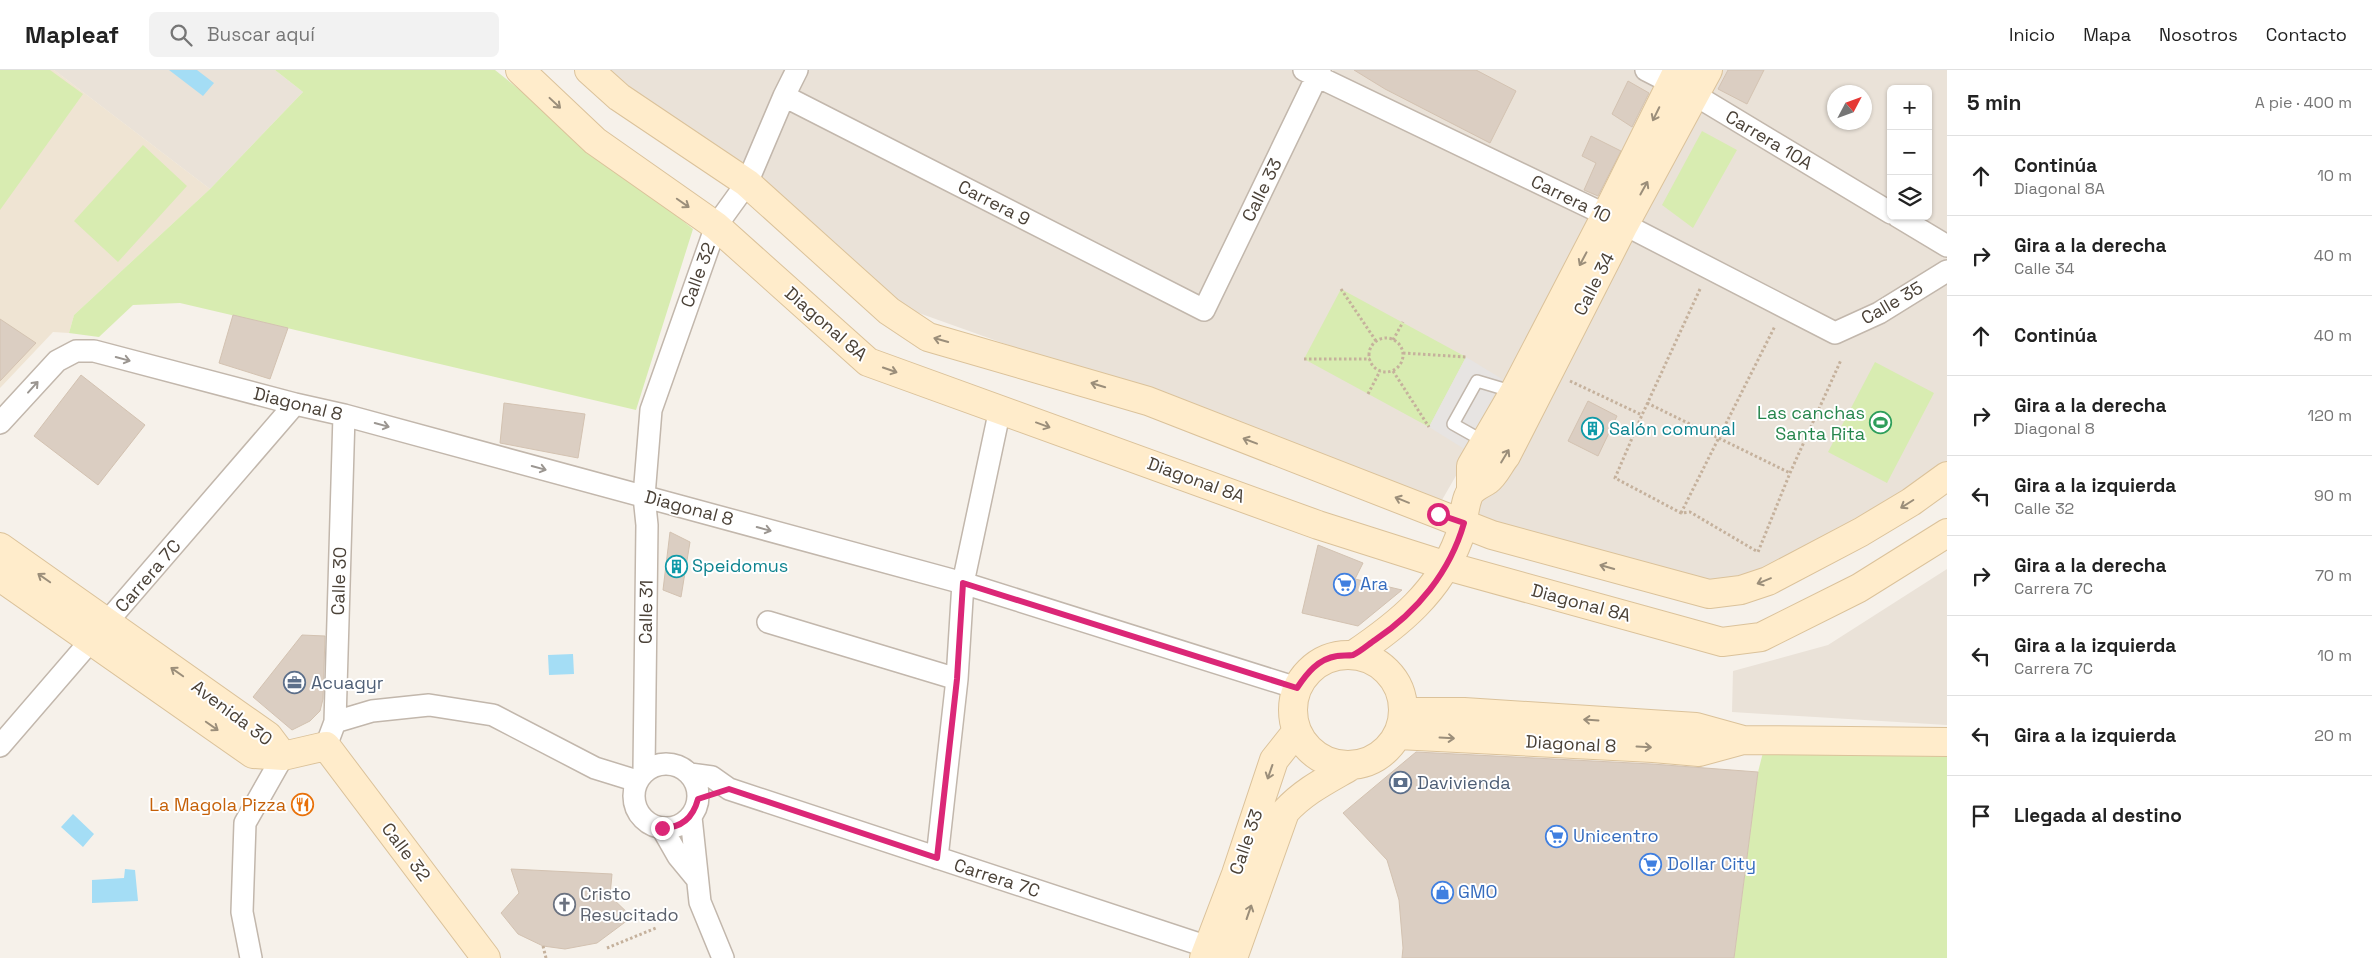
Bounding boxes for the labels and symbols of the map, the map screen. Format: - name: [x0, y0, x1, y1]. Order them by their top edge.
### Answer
- north arrow: [1827, 85, 1872, 130]
- one-way arrow: [549, 97, 562, 109]
- street label: Carrera 10A: [1721, 105, 1817, 175]
- one-way arrow: [1651, 106, 1661, 121]
- street label: Calle 33: [1236, 154, 1287, 225]
- street label: Carrera 10: [1527, 169, 1615, 228]
- street label: Carrera 9: [954, 175, 1034, 231]
- one-way arrow: [1640, 181, 1650, 196]
- one-way arrow: [676, 198, 690, 208]
- street label: Calle 32: [675, 239, 720, 311]
- street label: Calle 34: [1568, 248, 1619, 319]
- one-way arrow: [1578, 251, 1587, 266]
- street label: Calle 35: [1857, 276, 1927, 329]
- street label: Diagonal 8A: [780, 281, 872, 366]
- one-way arrow: [934, 335, 950, 345]
- one-way arrow: [115, 355, 131, 365]
- one-way arrow: [882, 366, 897, 375]
- one-way arrow: [1090, 380, 1106, 390]
- one-way arrow: [27, 381, 39, 394]
- street label: Diagonal 8: [251, 381, 345, 426]
- place label: Las canchas Santa Rita: [1757, 401, 1865, 445]
- sports icon: Las canchas Santa Rita: [1869, 411, 1893, 435]
- building icon: Salón comunal: [1581, 417, 1605, 441]
- place label: Salón comunal: [1609, 417, 1736, 440]
- one-way arrow: [1035, 420, 1051, 430]
- one-way arrow: [374, 421, 390, 431]
- one-way arrow: [1243, 436, 1258, 445]
- one-way arrow: [1500, 450, 1510, 464]
- street label: Diagonal 8A: [1144, 451, 1248, 508]
- one-way arrow: [531, 463, 547, 473]
- street label: Diagonal 8: [642, 485, 736, 530]
- one-way arrow: [1394, 495, 1410, 504]
- one-way arrow: [1901, 499, 1915, 509]
- route start: [1427, 503, 1450, 526]
- one-way arrow: [755, 524, 771, 534]
- street label: Carrera 7C: [110, 535, 185, 617]
- street label: Calle 30: [326, 546, 351, 616]
- building icon: Speidomus: [664, 554, 688, 578]
- place label: Speidomus: [692, 554, 788, 577]
- one-way arrow: [1600, 561, 1616, 571]
- supermarket icon: Ara: [1332, 572, 1356, 596]
- place label: Ara: [1360, 572, 1388, 595]
- one-way arrow: [37, 573, 51, 583]
- one-way arrow: [1757, 577, 1772, 587]
- street label: Diagonal 8A: [1529, 578, 1633, 627]
- street label: Calle 31: [633, 580, 658, 644]
- one-way arrow: [170, 667, 184, 677]
- office icon: Acuagyr: [283, 671, 307, 695]
- place label: Acuagyr: [311, 671, 384, 694]
- street label: Avenida 30: [187, 675, 277, 751]
- one-way arrow: [1583, 716, 1599, 725]
- one-way arrow: [205, 721, 219, 731]
- street label: Diagonal 8: [1525, 730, 1617, 757]
- one-way arrow: [1438, 733, 1454, 742]
- one-way arrow: [1636, 743, 1652, 752]
- one-way arrow: [1265, 763, 1275, 779]
- bank icon: Davivienda: [1389, 771, 1413, 795]
- place label: Davivienda: [1417, 771, 1511, 794]
- place label: La Magola Pizza: [149, 793, 286, 816]
- restaurant icon: La Magola Pizza: [290, 793, 314, 817]
- street label: Calle 33: [1224, 806, 1267, 878]
- route end: [651, 817, 674, 840]
- street label: Calle 32: [377, 818, 436, 886]
- supermarket icon: Unicentro: [1545, 824, 1569, 848]
- place label: Unicentro: [1573, 824, 1659, 847]
- supermarket icon: Dollar City: [1639, 852, 1663, 876]
- place label: Dollar City: [1667, 852, 1756, 875]
- street label: Carrera 7C: [951, 853, 1043, 902]
- shop icon: GMO: [1430, 880, 1454, 904]
- place label: GMO: [1458, 880, 1498, 903]
- place label: Cristo Resucitado: [580, 882, 679, 926]
- church icon: Cristo Resucitado: [552, 892, 576, 916]
- one-way arrow: [1245, 905, 1254, 920]

